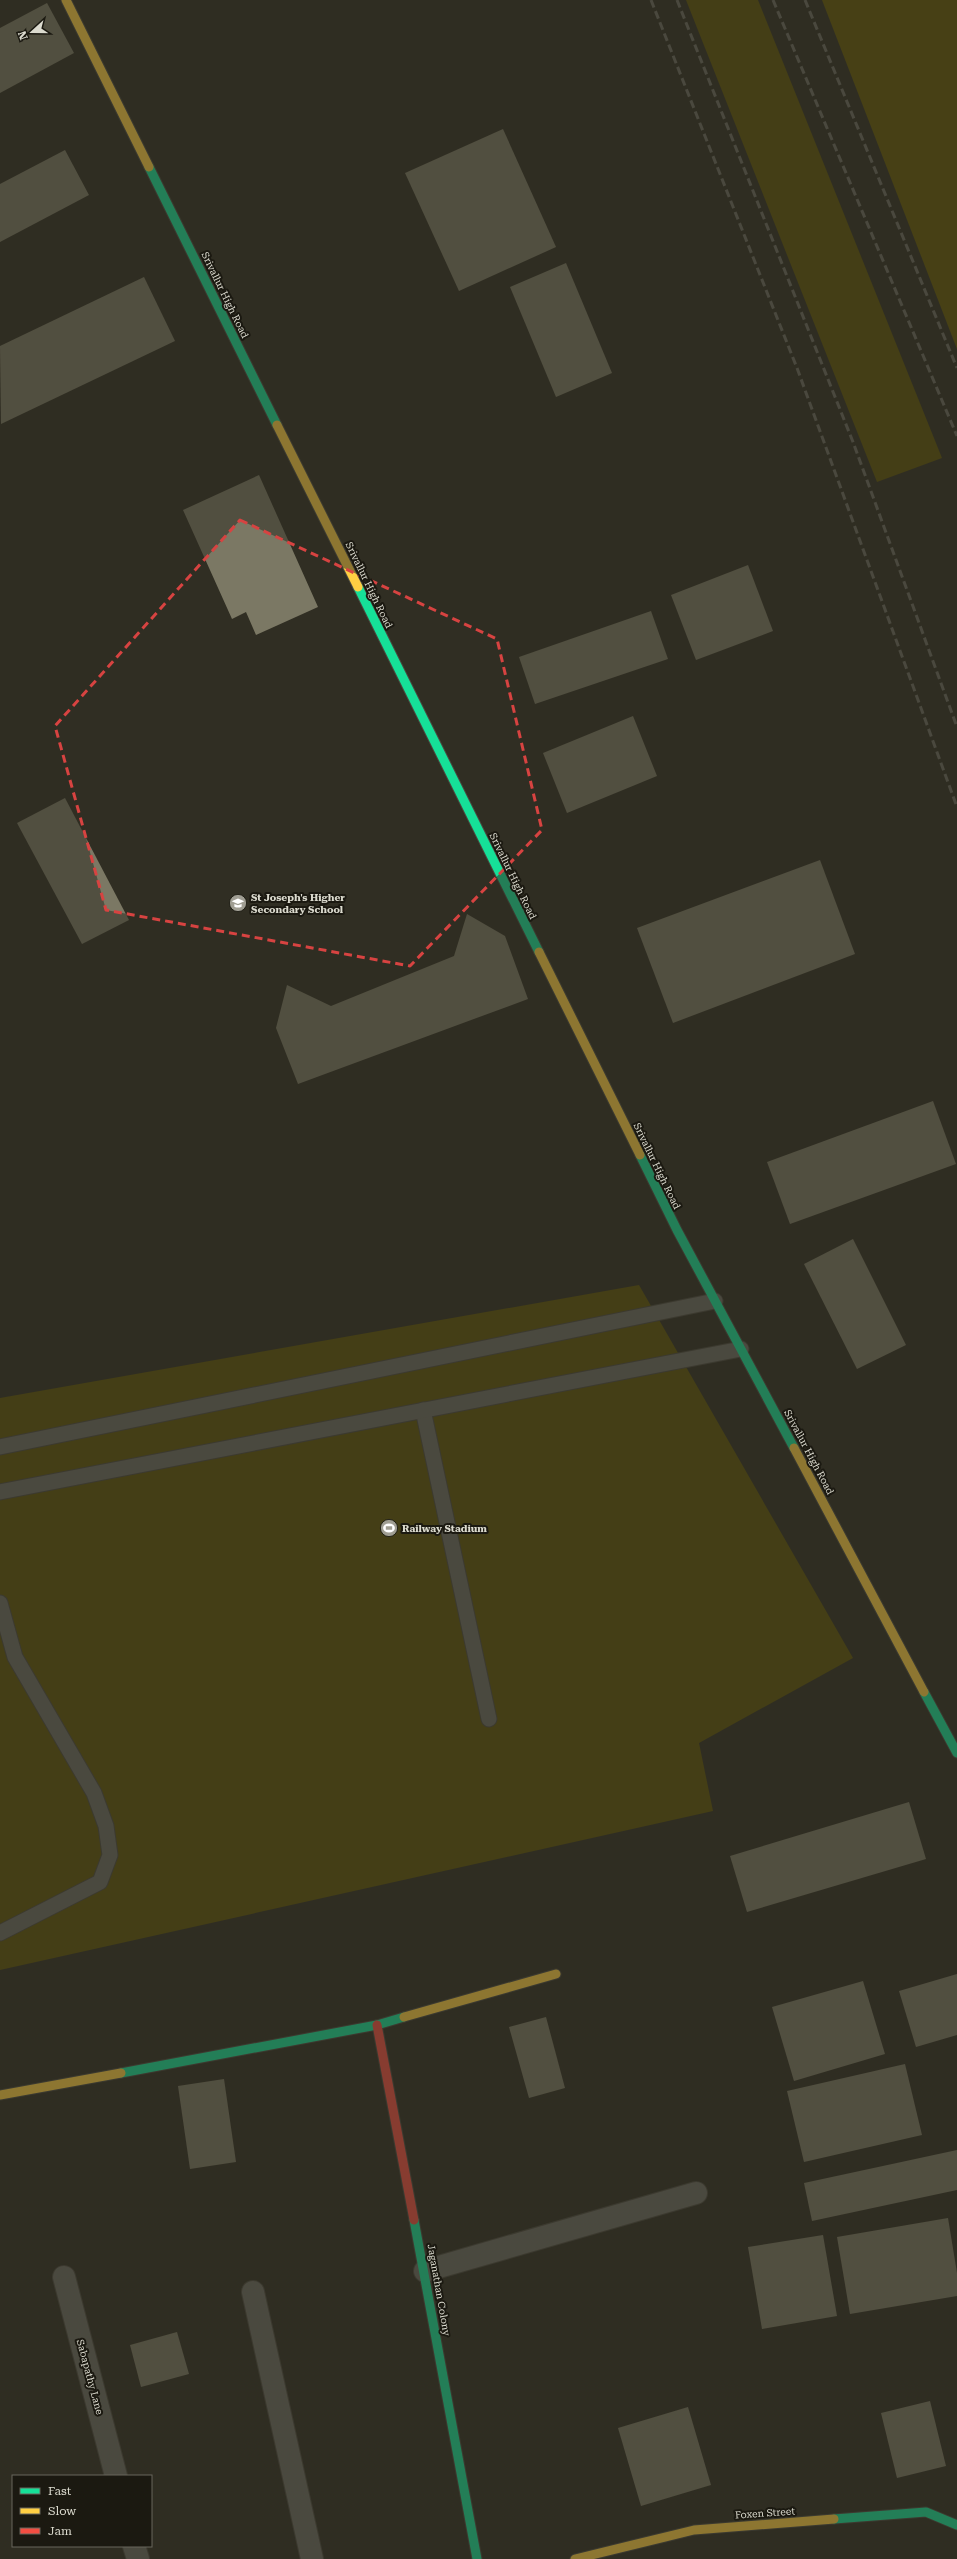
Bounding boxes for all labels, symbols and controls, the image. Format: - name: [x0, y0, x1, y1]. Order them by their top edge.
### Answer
- north arrow: [12, 12, 52, 52]
- text: N: [15, 29, 31, 42]
- street label: Srivallur High Road: [199, 250, 251, 340]
- street label: Srivallur High Road: [343, 540, 395, 630]
- street label: Srivallur High Road: [487, 831, 539, 921]
- place label: St Joseph's Higher Secondary School: [251, 892, 345, 915]
- school or university icon: St Joseph's Higher Secondary School: [228, 893, 248, 913]
- street label: Srivallur High Road: [631, 1121, 683, 1211]
- street label: Srivallur High Road: [782, 1408, 836, 1497]
- sports icon: Railway Stadium: [379, 1518, 399, 1538]
- place label: Railway Stadium: [402, 1523, 487, 1534]
- street label: Jaganathan Colony: [426, 2243, 453, 2337]
- street label: Sabapathy Lane: [75, 2338, 105, 2416]
- legend: [12, 2475, 152, 2547]
- text: Fast: [48, 2484, 72, 2498]
- text: Slow: [48, 2504, 76, 2518]
- street label: Foxen Street: [735, 2505, 796, 2521]
- text: Jam: [48, 2524, 72, 2538]

